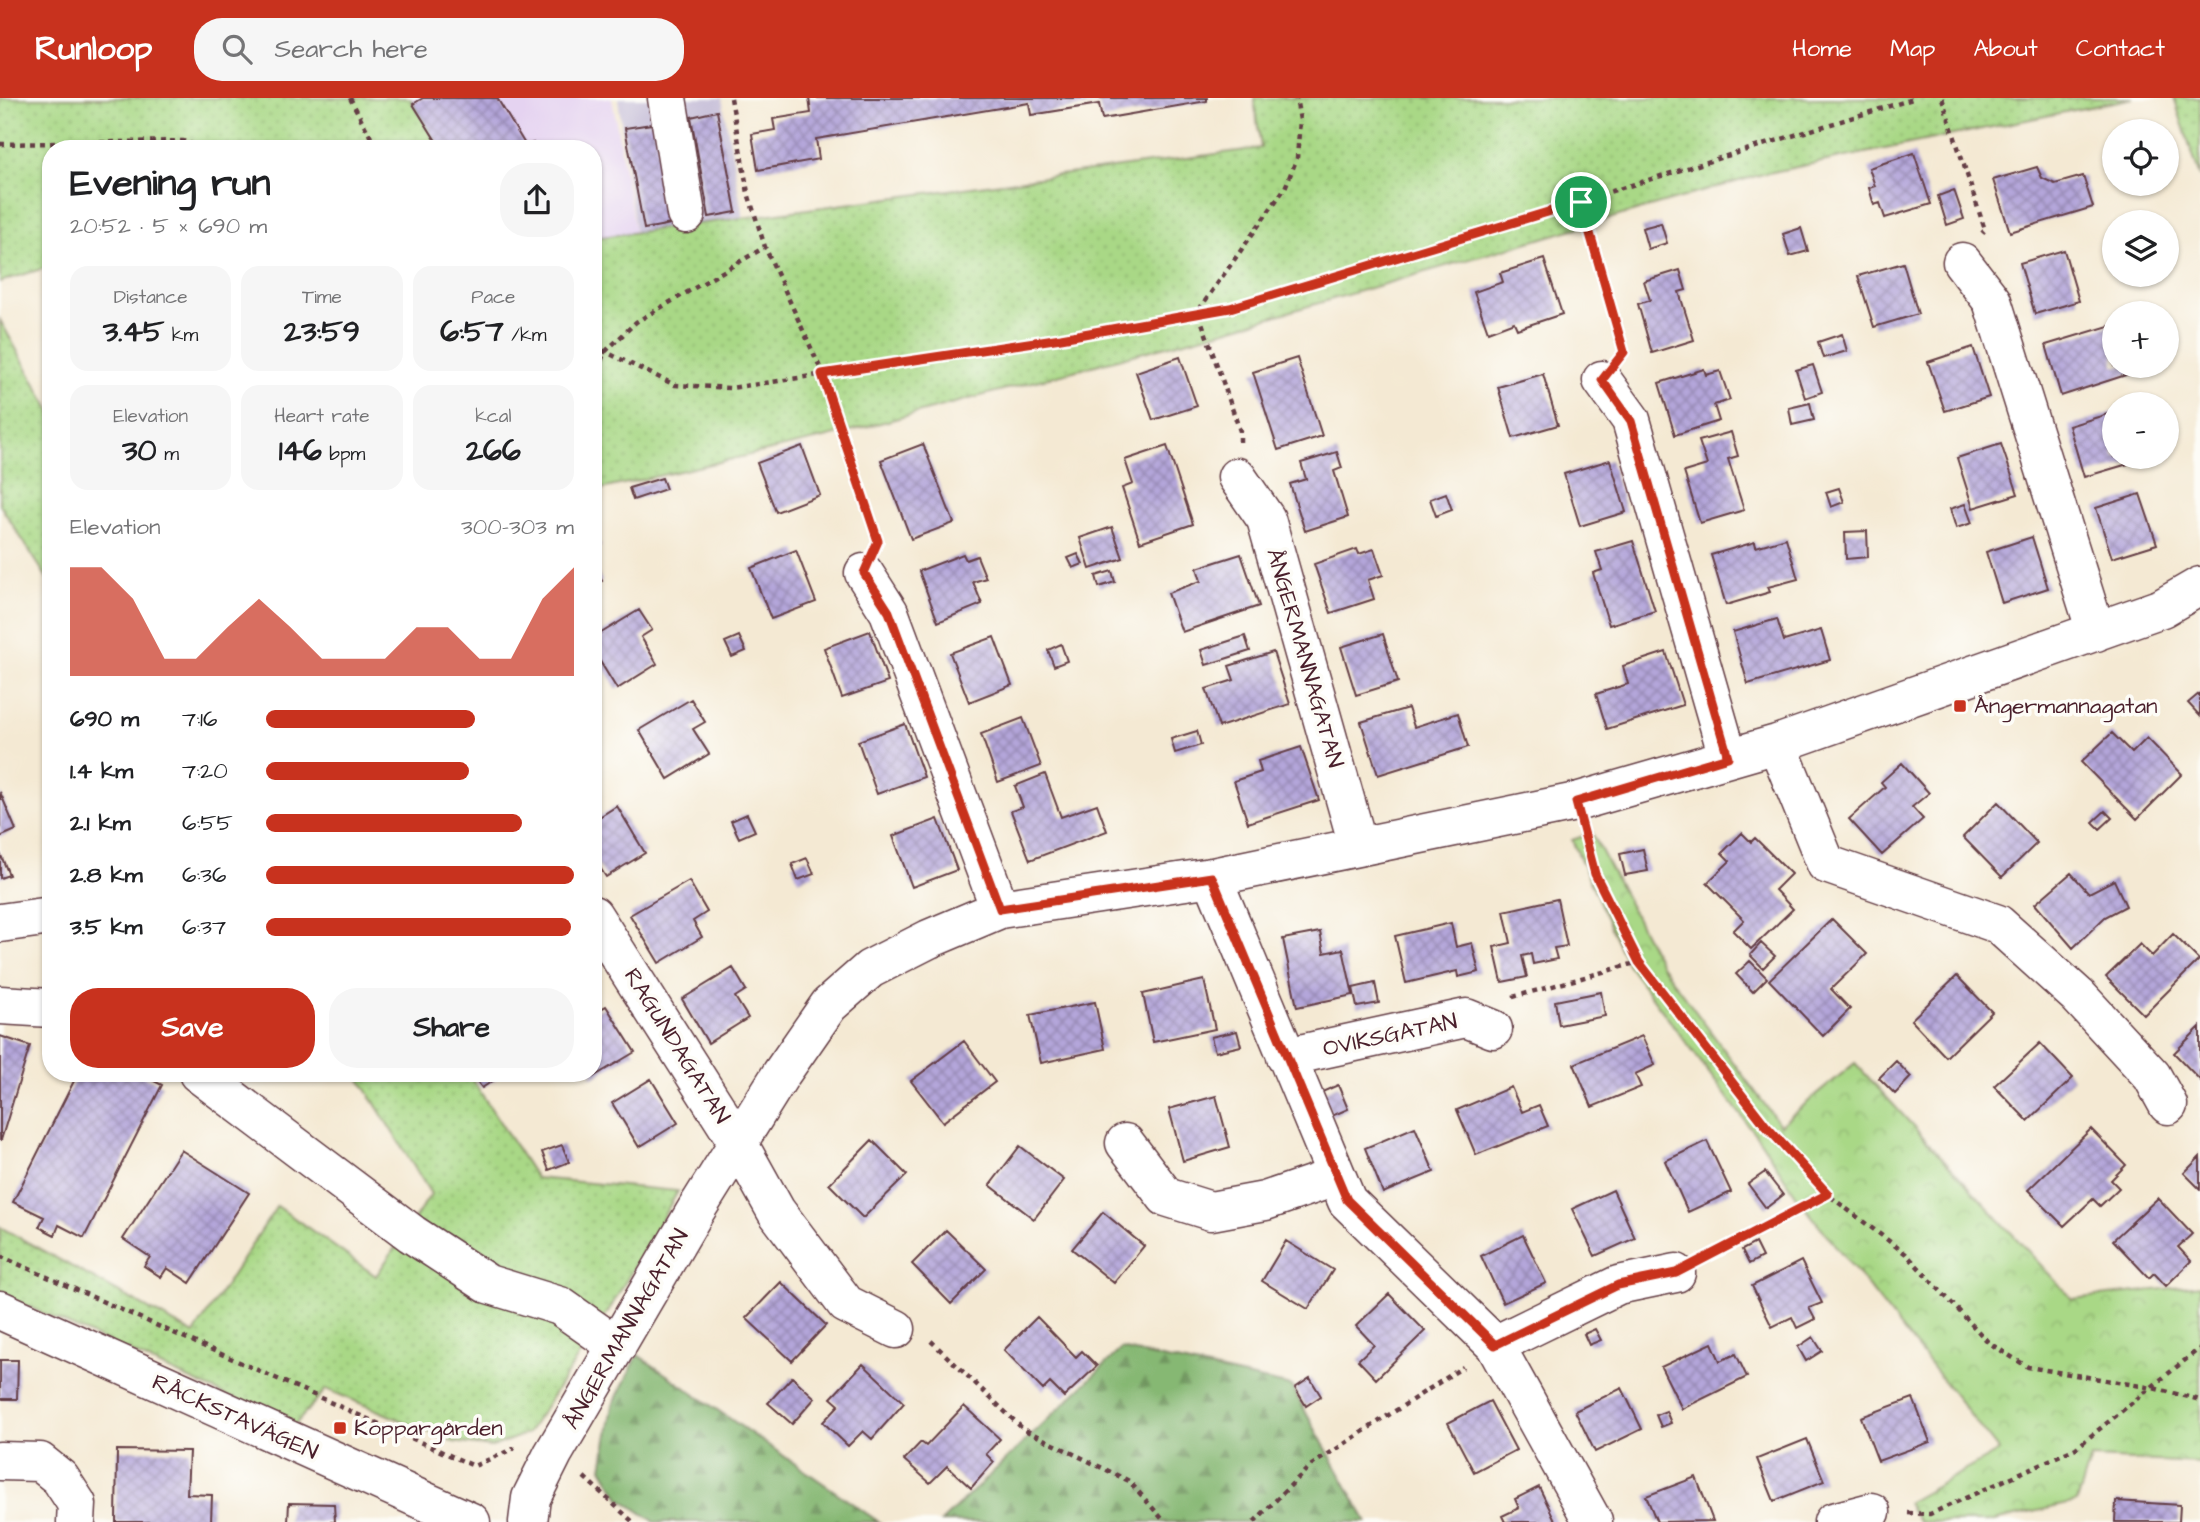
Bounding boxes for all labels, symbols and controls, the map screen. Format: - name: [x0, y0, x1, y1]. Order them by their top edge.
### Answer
- search box: [194, 18, 684, 81]
- text: Runloop: [35, 26, 152, 72]
- icon: search: [218, 30, 256, 68]
- text: Search here: [274, 31, 428, 67]
- text: Home: [1792, 32, 1852, 66]
- text: Map: [1890, 32, 1935, 66]
- text: About: [1973, 32, 2038, 66]
- text: Contact: [2076, 32, 2165, 66]
- map controls: [2102, 119, 2179, 469]
- button: locate: [2102, 119, 2179, 196]
- text: Evening run: [70, 158, 271, 210]
- button: share: [500, 163, 574, 237]
- pin: [1551, 172, 1611, 232]
- icon: arrive: [1562, 183, 1600, 221]
- text: 20:52 · 5 × 690 m: [70, 210, 267, 242]
- button: layers: [2102, 210, 2179, 287]
- text: Distance: [114, 284, 188, 311]
- text: Time: [302, 284, 342, 311]
- text: Pace: [471, 284, 515, 311]
- button: +: [2102, 301, 2179, 378]
- text: 3.45: [103, 311, 164, 353]
- text: 23:59: [284, 311, 360, 353]
- text: 6:57: [440, 311, 504, 353]
- text: km: [164, 322, 198, 349]
- text: /km: [504, 322, 546, 349]
- button: −: [2102, 392, 2179, 469]
- text: Elevation: [113, 403, 188, 430]
- text: Heart rate: [274, 403, 370, 430]
- text: kcal: [475, 403, 512, 430]
- text: 30: [122, 430, 157, 472]
- text: 146: [279, 430, 322, 472]
- text: 266: [466, 430, 521, 472]
- text: m: [157, 441, 179, 468]
- text: bpm: [322, 441, 365, 468]
- text: Elevation: [70, 511, 161, 543]
- text: 300–303 m: [461, 511, 574, 543]
- street label: ÅNGERMANNAGATAN: [1258, 545, 1352, 771]
- place label: Ångermannagatan: [1974, 690, 2158, 723]
- marker: Ångermannagatan: [1952, 698, 1968, 714]
- text: 690 m: [70, 703, 139, 735]
- text: 7:16: [182, 703, 217, 735]
- text: 1.4 km: [70, 755, 133, 787]
- text: 7:20: [182, 755, 228, 787]
- text: 2.1 km: [70, 807, 131, 839]
- text: 6:55: [182, 807, 233, 839]
- text: 2.8 km: [70, 859, 143, 891]
- text: 6:36: [182, 859, 226, 891]
- text: 3.5 km: [70, 911, 142, 943]
- text: 6:37: [182, 911, 226, 943]
- street label: RAGUNDAGATAN: [616, 962, 738, 1130]
- button: Save: [70, 988, 315, 1068]
- button: Share: [329, 988, 574, 1068]
- street label: OVIKSGATAN: [1320, 1005, 1460, 1065]
- street label: ÅNGERMANNAGATAN: [555, 1223, 697, 1435]
- street label: RÅCKSTAVÄGEN: [147, 1366, 323, 1468]
- place label: Koppargården: [354, 1412, 503, 1445]
- marker: Koppargården: [332, 1420, 348, 1436]

